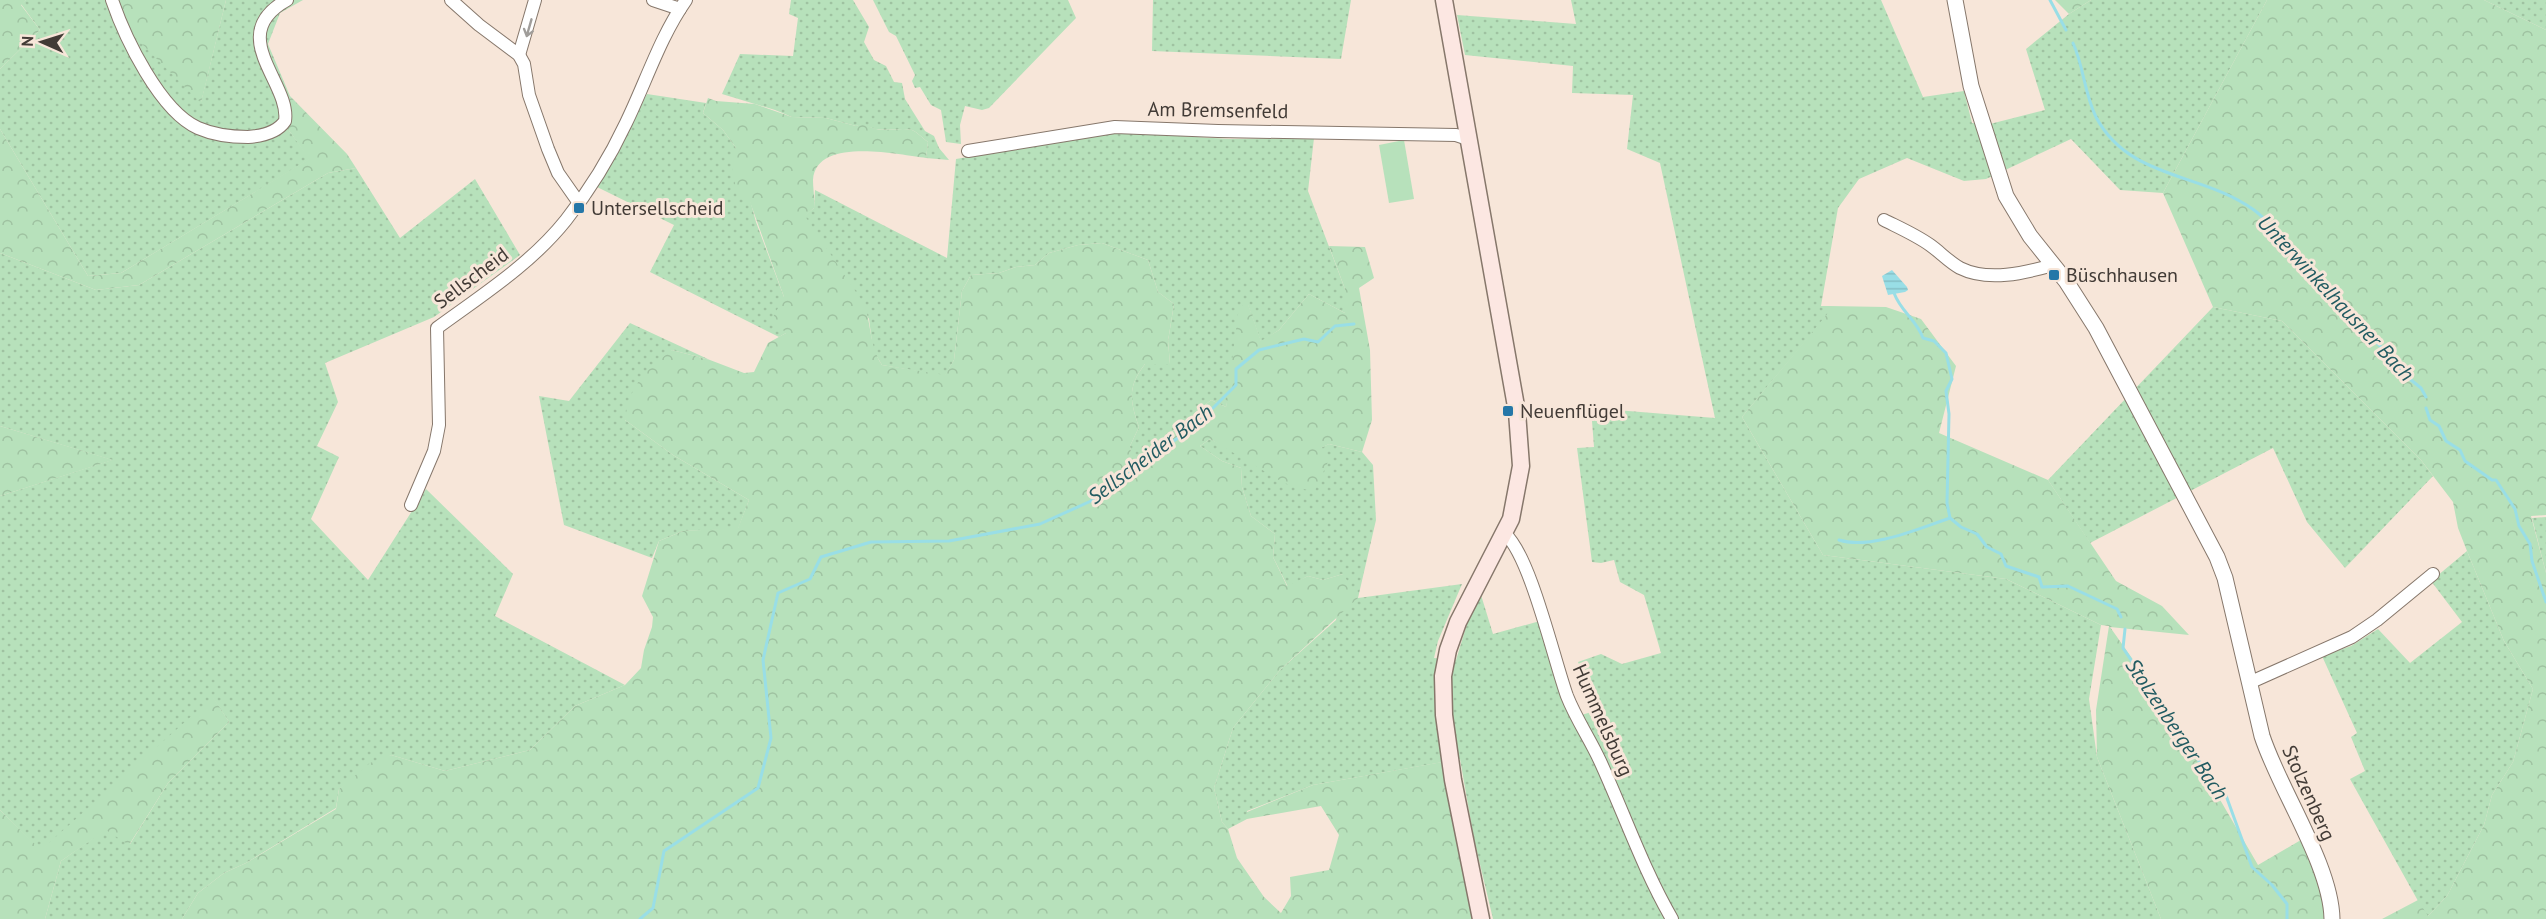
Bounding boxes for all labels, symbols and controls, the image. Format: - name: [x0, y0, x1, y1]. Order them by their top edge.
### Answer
- north arrow: [12, 12, 72, 72]
- one-way arrow: [522, 18, 534, 37]
- text: N: [17, 35, 37, 47]
- street label: Am Bremsenfeld: [1147, 96, 1289, 124]
- place label: Untersellscheid: [591, 195, 723, 221]
- marker: Untersellscheid: [572, 201, 586, 215]
- water label: Unterwinkelhausner Bach: [2252, 209, 2420, 387]
- street label: Sellscheid: [428, 241, 514, 315]
- place label: Büschhausen: [2066, 262, 2178, 288]
- marker: Büschhausen: [2047, 268, 2061, 282]
- water label: Sellscheider Bach: [1082, 398, 1218, 510]
- place label: Neuenflügel: [1520, 398, 1625, 424]
- marker: Neuenflügel: [1501, 404, 1515, 418]
- water label: Stolzenberger Bach: [2120, 653, 2234, 805]
- street label: Hummelsburg: [1567, 660, 1639, 780]
- street label: Stolzenberg: [2276, 741, 2342, 845]

